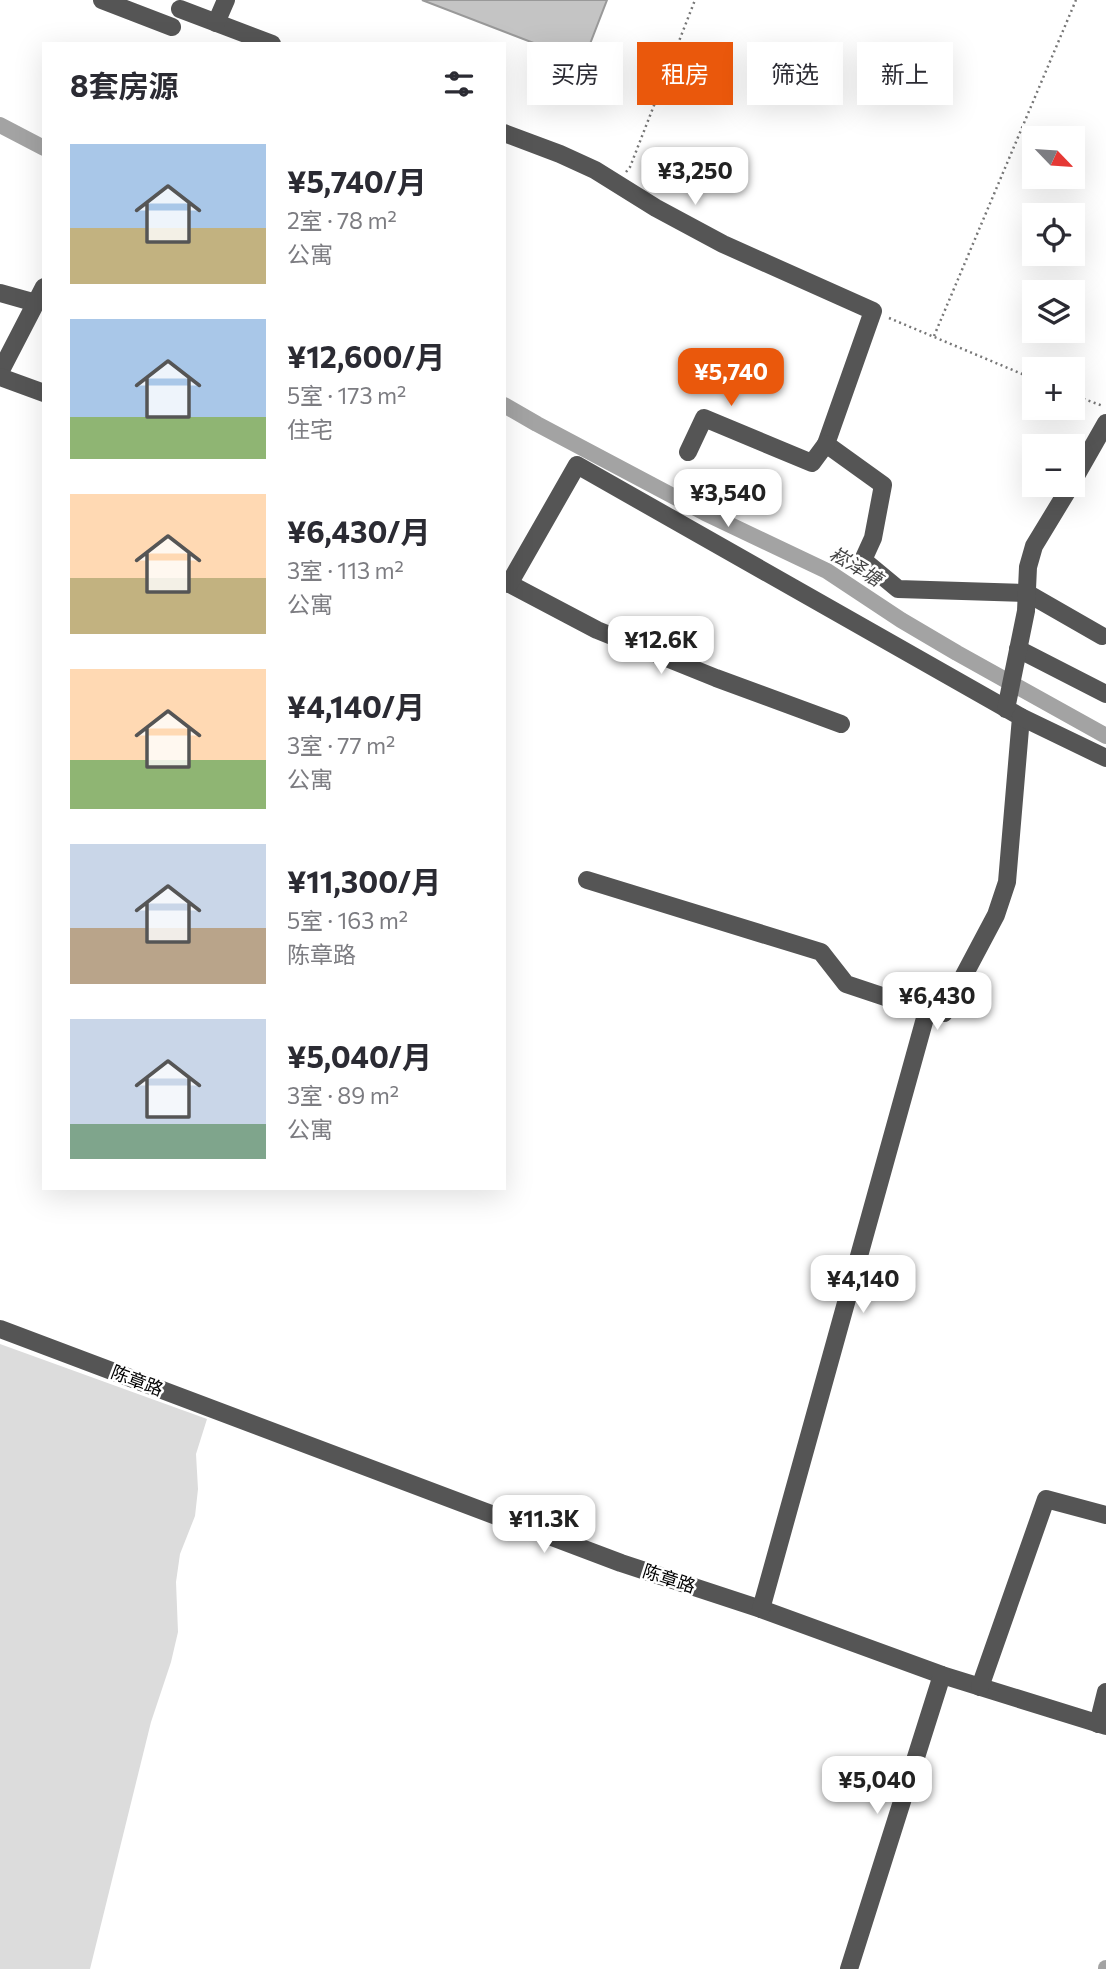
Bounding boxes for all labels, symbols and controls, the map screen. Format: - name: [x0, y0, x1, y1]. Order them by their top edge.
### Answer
- chip: 买房: [527, 42, 623, 105]
- chip: 租房: [637, 42, 733, 105]
- chip: 筛选: [747, 42, 843, 105]
- chip: 新上: [857, 42, 953, 105]
- icon: filters: [440, 65, 478, 103]
- text: 8套房源: [70, 66, 179, 103]
- north arrow: [1022, 126, 1085, 189]
- map controls: [1022, 126, 1085, 497]
- pin: ¥3,250: [638, 148, 752, 207]
- text: ¥3,250: [657, 156, 733, 184]
- text: ¥5,740/月: [287, 162, 427, 199]
- icon: home: [126, 172, 210, 256]
- button: locate: [1022, 203, 1085, 266]
- text: 2室 · 78 m²: [287, 206, 397, 234]
- text: 公寓: [287, 240, 333, 268]
- button: layers: [1022, 280, 1085, 343]
- text: ¥12,600/月: [287, 337, 445, 374]
- icon: home: [126, 347, 210, 431]
- pin: ¥5,740: [674, 348, 788, 408]
- text: ¥5,740: [694, 357, 768, 385]
- button: +: [1022, 357, 1085, 420]
- text: 5室 · 173 m²: [287, 381, 406, 409]
- text: 住宅: [287, 415, 333, 443]
- button: −: [1022, 434, 1085, 497]
- pin: ¥3,540: [671, 470, 785, 529]
- text: ¥3,540: [690, 478, 766, 506]
- text: ¥6,430/月: [287, 512, 430, 549]
- icon: home: [126, 522, 210, 606]
- water label: 崧泽塘: [826, 541, 889, 592]
- text: 3室 · 113 m²: [287, 556, 404, 584]
- text: 公寓: [287, 590, 333, 618]
- pin: ¥12.6K: [604, 616, 718, 676]
- text: ¥12.6K: [624, 625, 698, 653]
- text: ¥4,140/月: [287, 687, 425, 724]
- icon: home: [126, 697, 210, 781]
- text: 3室 · 77 m²: [287, 731, 395, 759]
- text: 公寓: [287, 765, 333, 793]
- text: ¥11,300/月: [287, 862, 441, 899]
- icon: home: [126, 872, 210, 956]
- text: 5室 · 163 m²: [287, 906, 408, 934]
- text: 陈章路: [287, 940, 356, 968]
- pin: ¥6,430: [880, 972, 994, 1032]
- text: ¥6,430: [899, 981, 975, 1009]
- text: ¥5,040/月: [287, 1037, 432, 1074]
- icon: home: [126, 1047, 210, 1131]
- text: 3室 · 89 m²: [287, 1081, 399, 1109]
- text: 公寓: [287, 1115, 333, 1143]
- pin: ¥4,140: [806, 1256, 920, 1315]
- text: ¥4,140: [827, 1264, 899, 1292]
- street label: 陈章路: [108, 1360, 167, 1400]
- pin: ¥11.3K: [487, 1496, 601, 1555]
- text: ¥11.3K: [508, 1504, 580, 1532]
- street label: 陈章路: [640, 1559, 698, 1597]
- pin: ¥5,040: [820, 1756, 934, 1816]
- text: ¥5,040: [838, 1765, 916, 1793]

